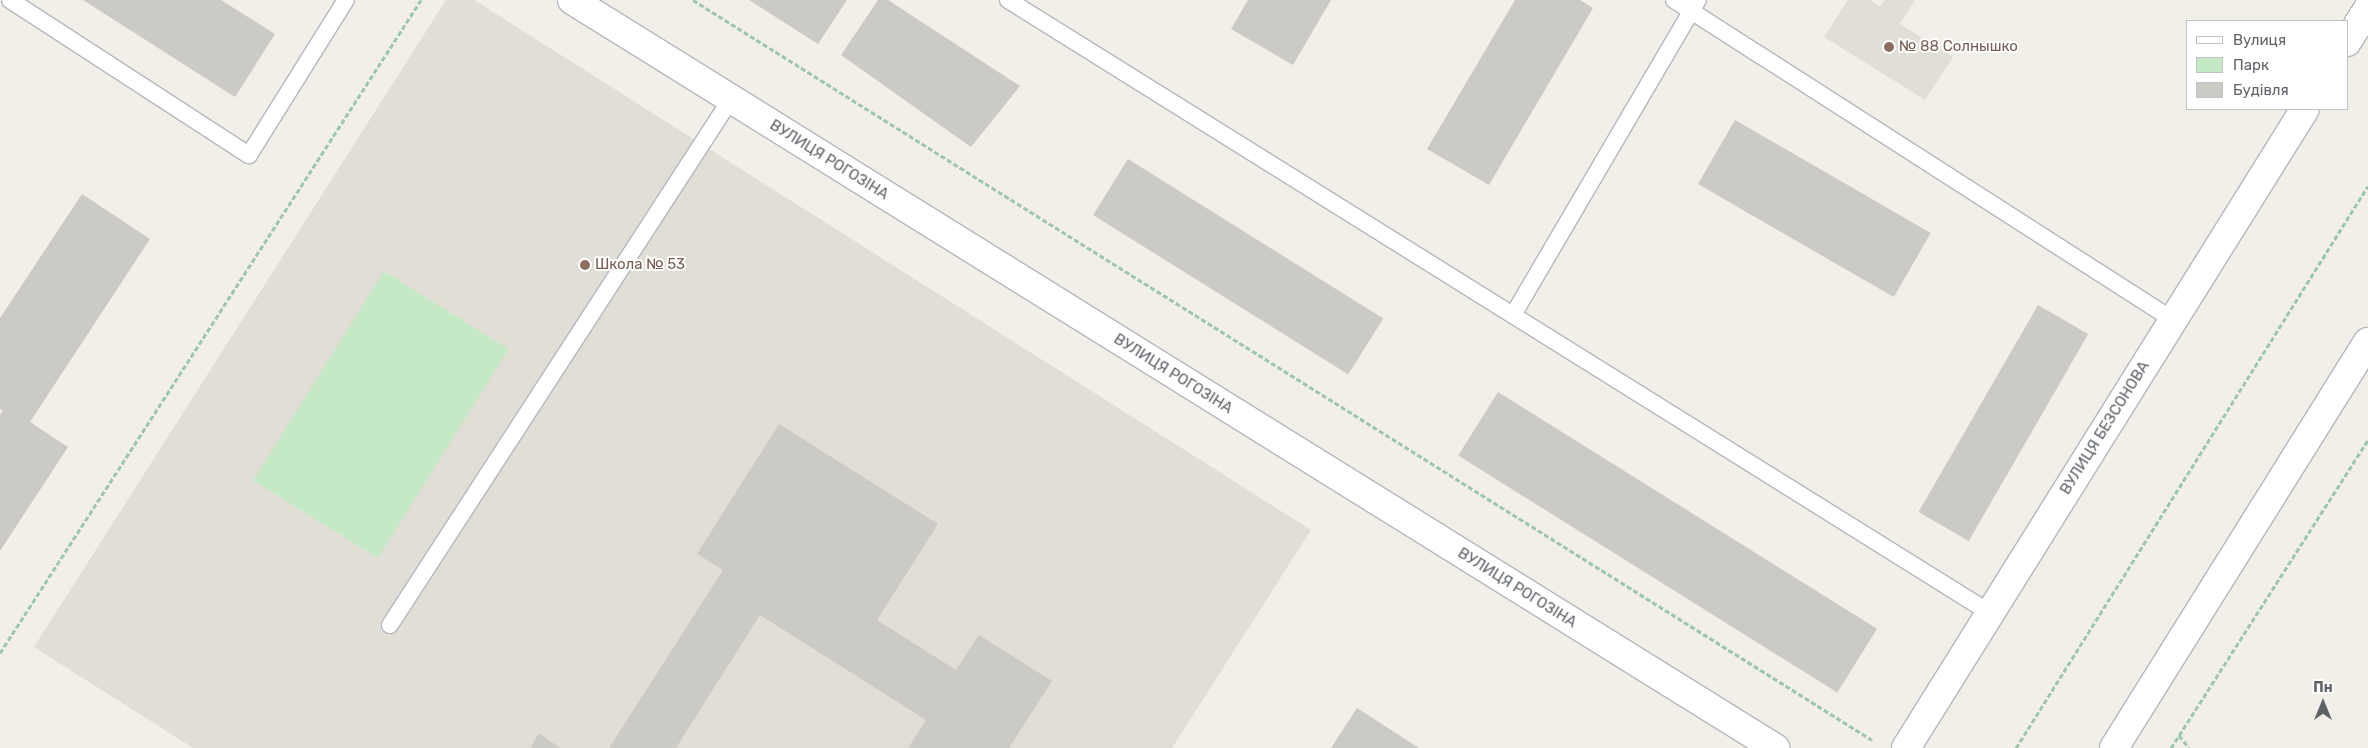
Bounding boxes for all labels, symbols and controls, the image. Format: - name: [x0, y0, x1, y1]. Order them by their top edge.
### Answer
- legend: [2186, 20, 2348, 110]
- text: Вулиця: [2233, 31, 2286, 49]
- place label: № 88 Солнышко: [1899, 38, 2018, 56]
- marker: № 88 Солнышко: [1883, 41, 1895, 53]
- text: Парк: [2233, 56, 2269, 74]
- text: Будівля: [2233, 81, 2289, 99]
- street label: ВУЛИЦЯ РОГОЗІНА: [766, 116, 892, 204]
- place label: Школа № 53: [595, 256, 685, 274]
- marker: Школа № 53: [579, 259, 591, 271]
- street label: ВУЛИЦЯ РОГОЗІНА: [1110, 330, 1236, 418]
- street label: ВУЛИЦЯ БЕЗСОНОВА: [2057, 358, 2153, 498]
- street label: ВУЛИЦЯ РОГОЗІНА: [1454, 544, 1580, 632]
- north arrow: [2298, 678, 2348, 728]
- text: Пн: [2313, 679, 2333, 696]

